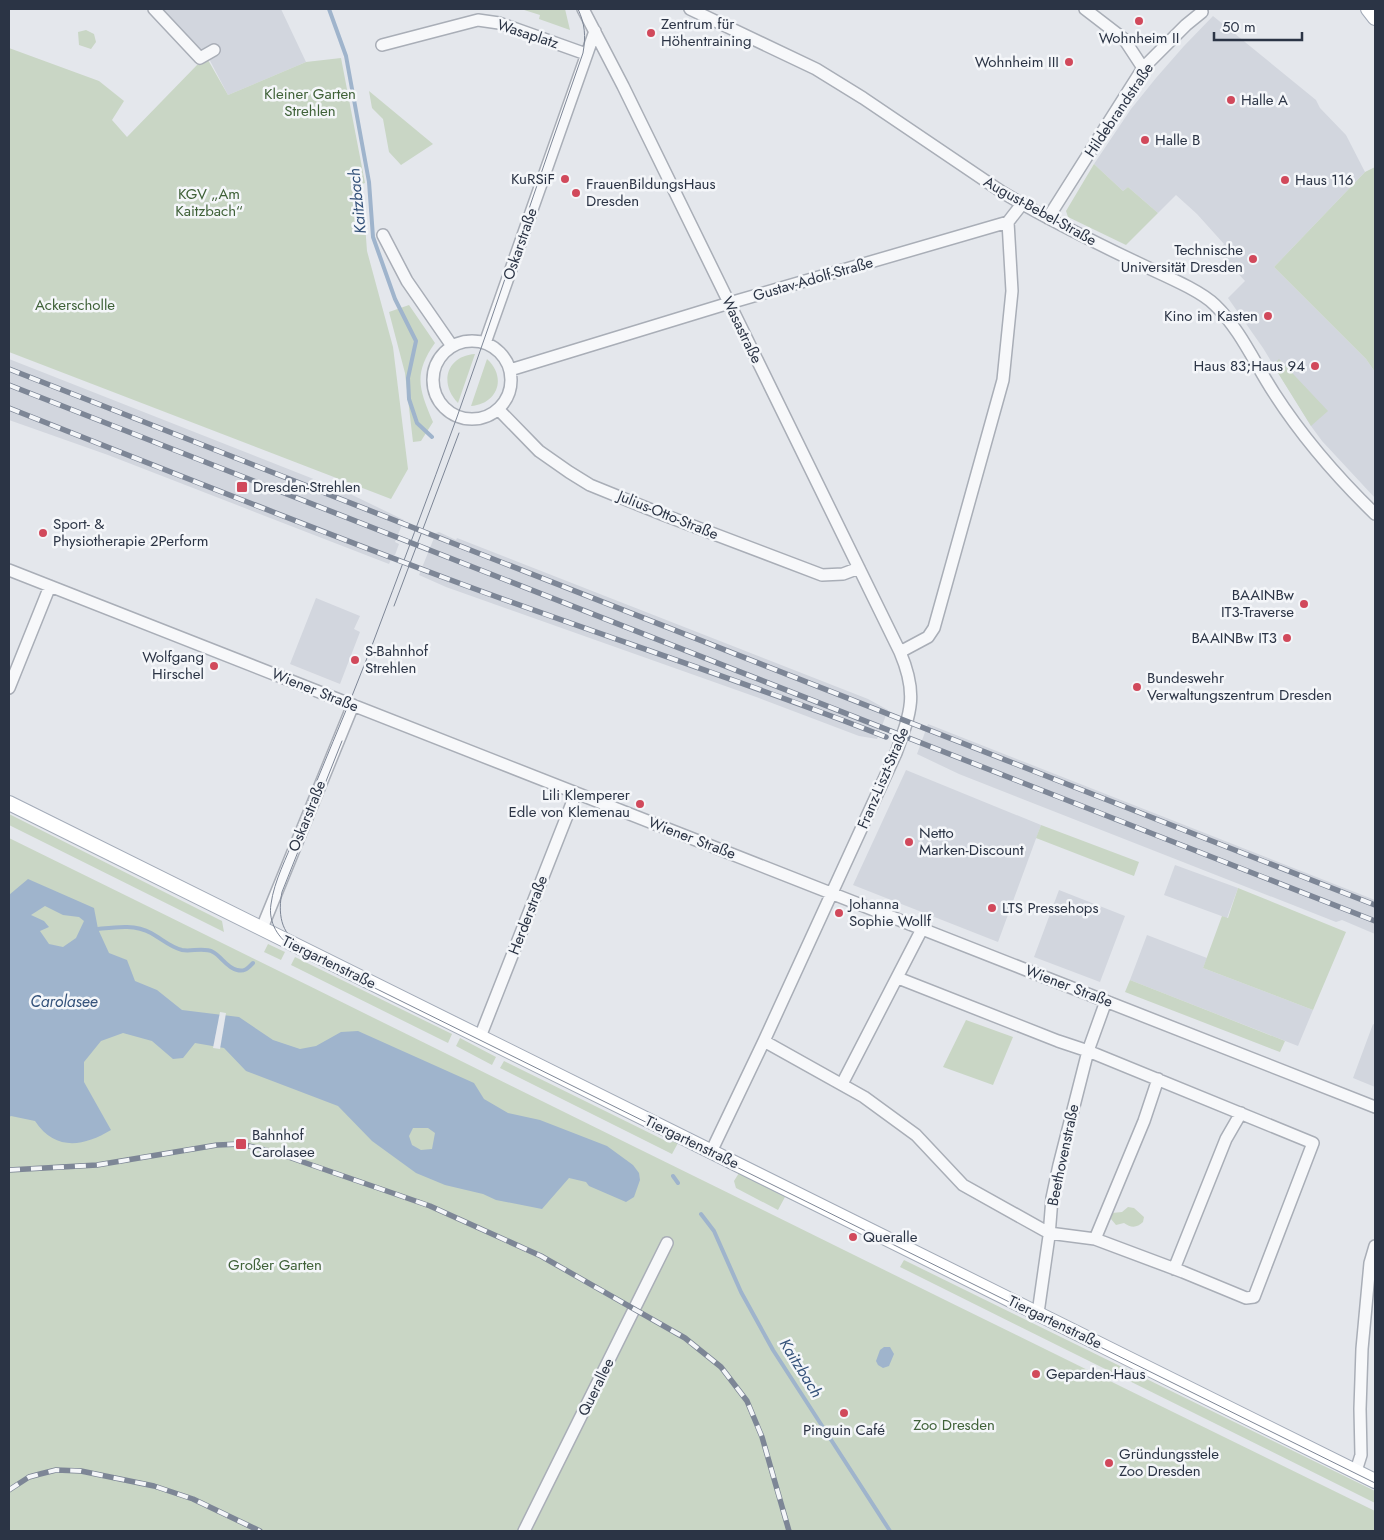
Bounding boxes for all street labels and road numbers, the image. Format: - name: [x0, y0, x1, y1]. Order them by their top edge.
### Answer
- street label: Wasaplatz: [494, 14, 562, 54]
- street label: Hildebrandstraße: [1079, 58, 1159, 162]
- street label: August-Bebel-Straße: [980, 171, 1101, 251]
- street label: Oskarstraße: [497, 205, 543, 283]
- street label: Gustav-Adolf-Straße: [750, 251, 876, 307]
- street label: Wasastraße: [716, 293, 768, 367]
- street label: Julius-Otto-Straße: [613, 484, 722, 545]
- street label: Wiener Straße: [268, 663, 362, 718]
- street label: Franz-Liszt-Straße: [852, 724, 914, 832]
- street label: Oskarstraße: [283, 777, 331, 855]
- street label: Wiener Straße: [645, 811, 739, 865]
- street label: Herderstraße: [503, 872, 553, 958]
- street label: Tiergartenstraße: [278, 930, 380, 994]
- street label: Wiener Straße: [1022, 959, 1116, 1013]
- street label: Beethovenstraße: [1041, 1102, 1085, 1208]
- street label: Tiergartenstraße: [641, 1110, 743, 1174]
- street label: Tiergartenstraße: [1004, 1290, 1106, 1354]
- street label: Querallee: [572, 1354, 620, 1420]

